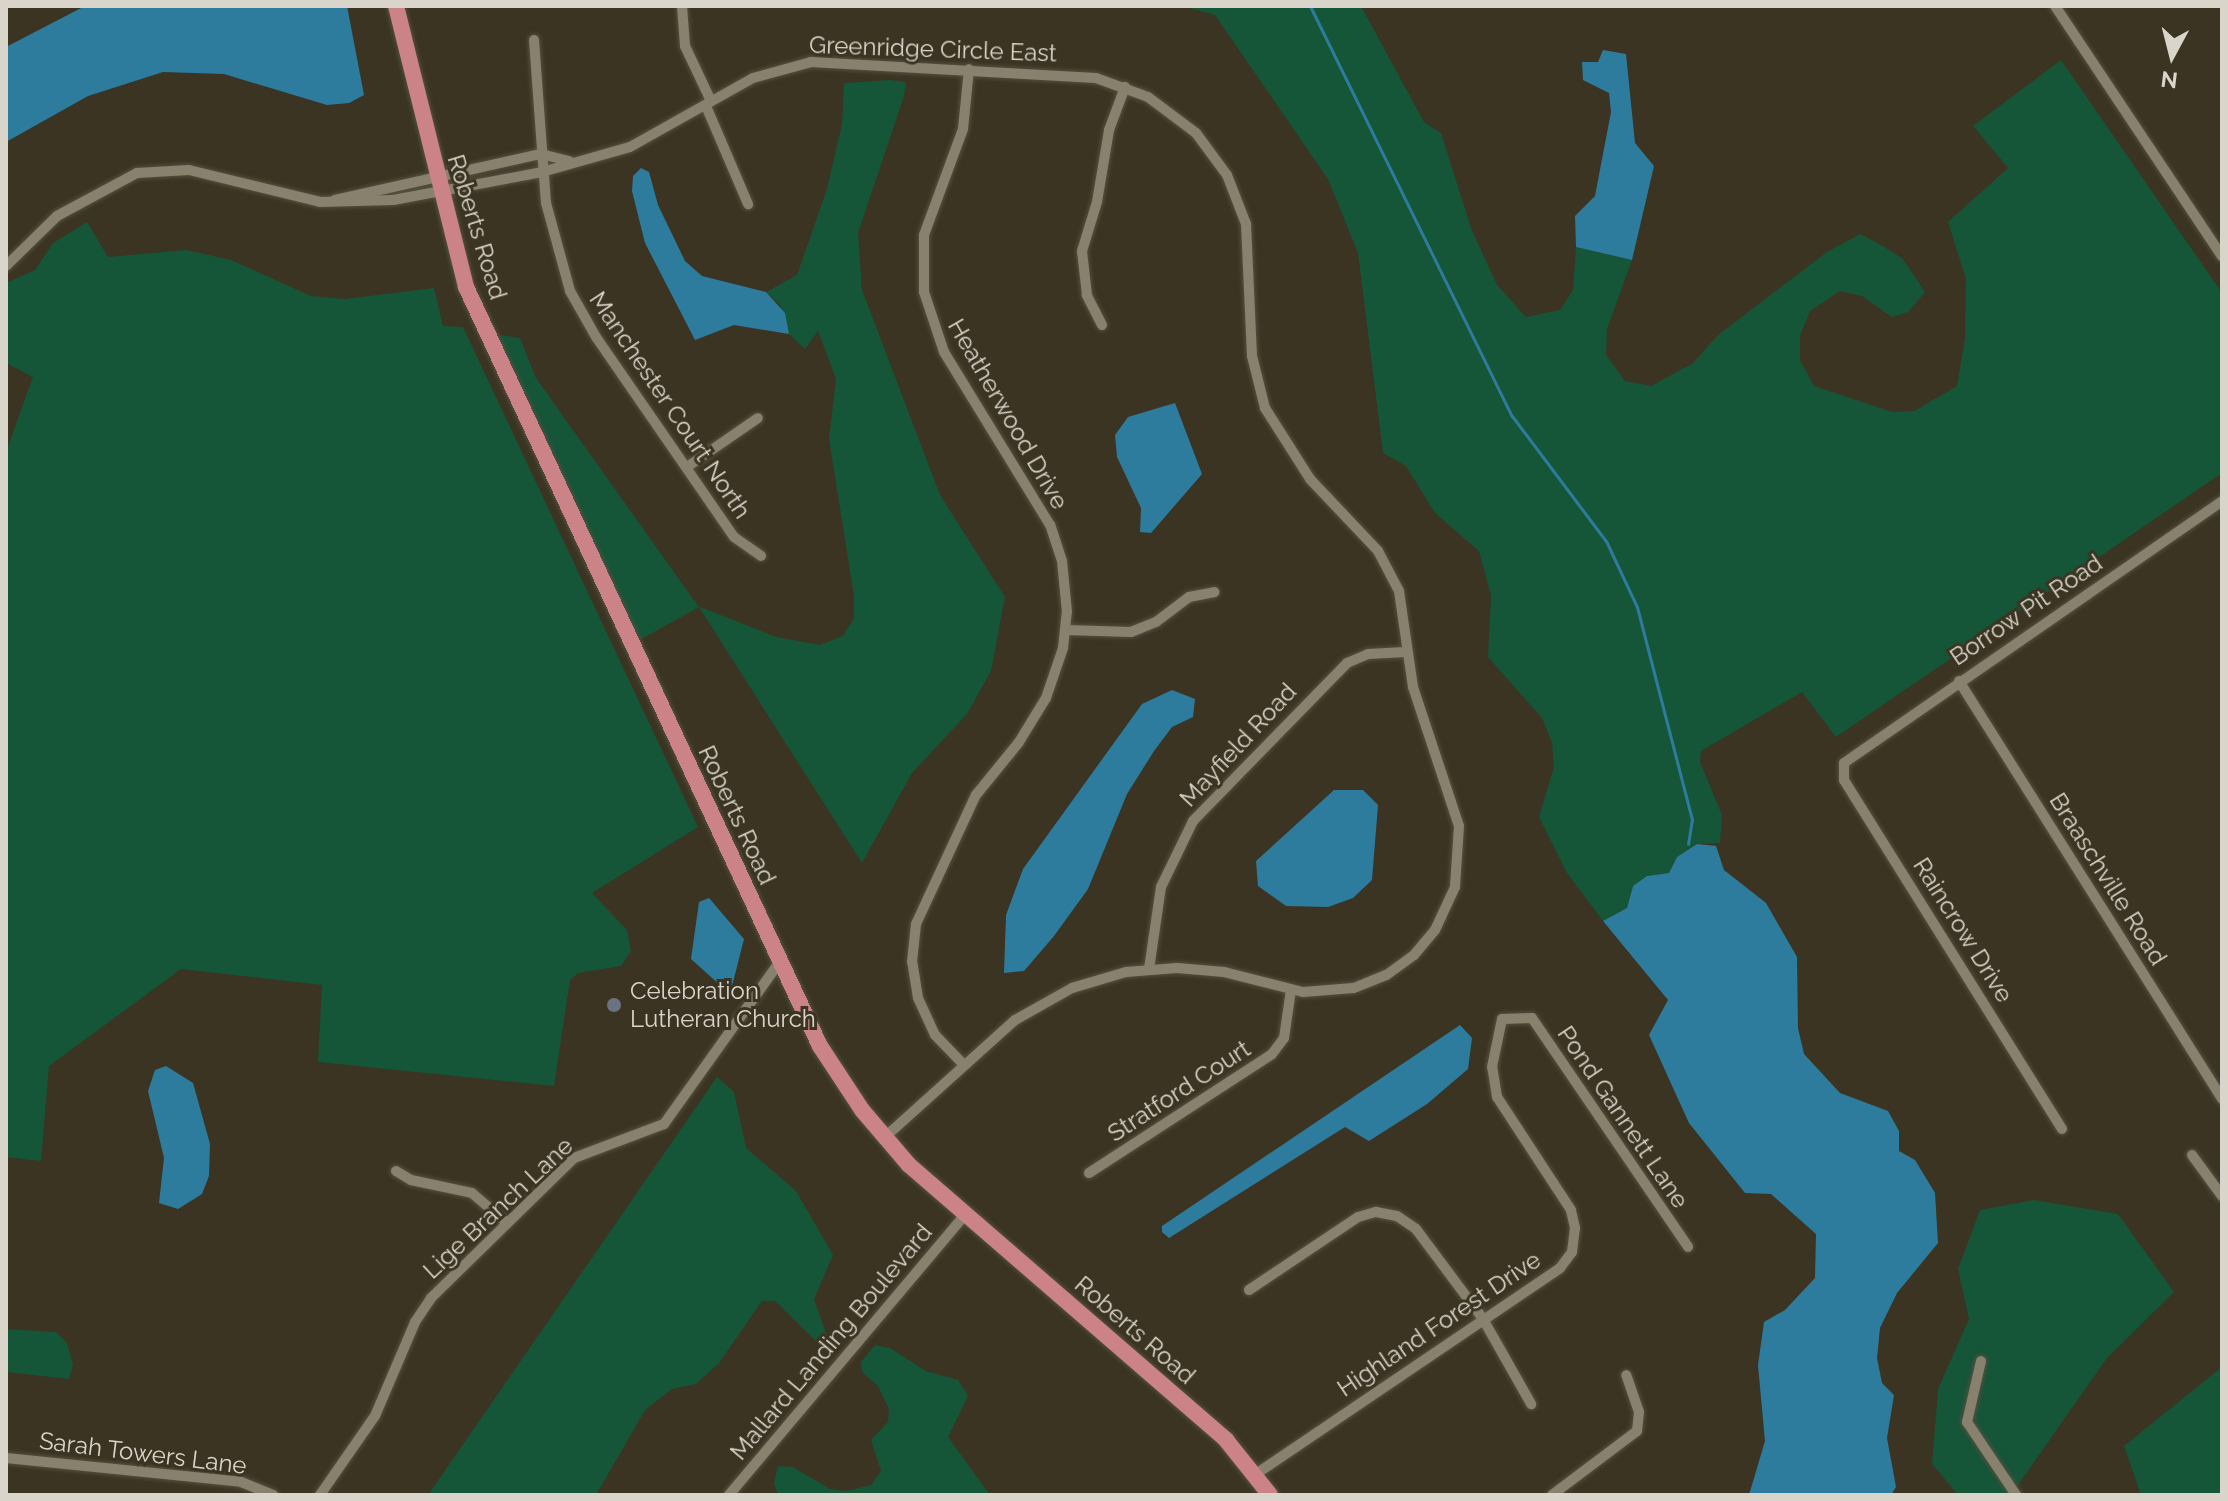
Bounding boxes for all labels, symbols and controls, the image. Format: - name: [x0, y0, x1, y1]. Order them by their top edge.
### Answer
- north arrow: [2132, 16, 2212, 96]
- street label: Greenridge Circle East: [809, 30, 1057, 68]
- text: N: [2159, 66, 2179, 94]
- street label: Roberts Road: [441, 151, 513, 303]
- street label: Manchester Court North: [583, 286, 757, 524]
- street label: Heatherwood Drive: [942, 314, 1074, 514]
- street label: Borrow Pit Road: [1944, 548, 2108, 672]
- street label: Mayfield Road: [1174, 677, 1302, 813]
- street label: Roberts Road: [692, 741, 782, 889]
- street label: Braaschville Road: [2043, 787, 2173, 971]
- street label: Raincrow Drive: [1907, 852, 2019, 1008]
- place label: Celebration Lutheran Church: [630, 977, 816, 1033]
- marker: Celebration Lutheran Church: [605, 996, 623, 1014]
- street label: Pond Gannett Lane: [1551, 1020, 1695, 1214]
- street label: Stratford Court: [1102, 1034, 1256, 1148]
- street label: Lige Branch Lane: [417, 1131, 579, 1285]
- street label: Mallard Landing Boulevard: [724, 1218, 938, 1466]
- street label: Highland Forest Drive: [1332, 1245, 1546, 1403]
- street label: Roberts Road: [1069, 1270, 1201, 1390]
- street label: Sarah Towers Lane: [37, 1426, 249, 1480]

